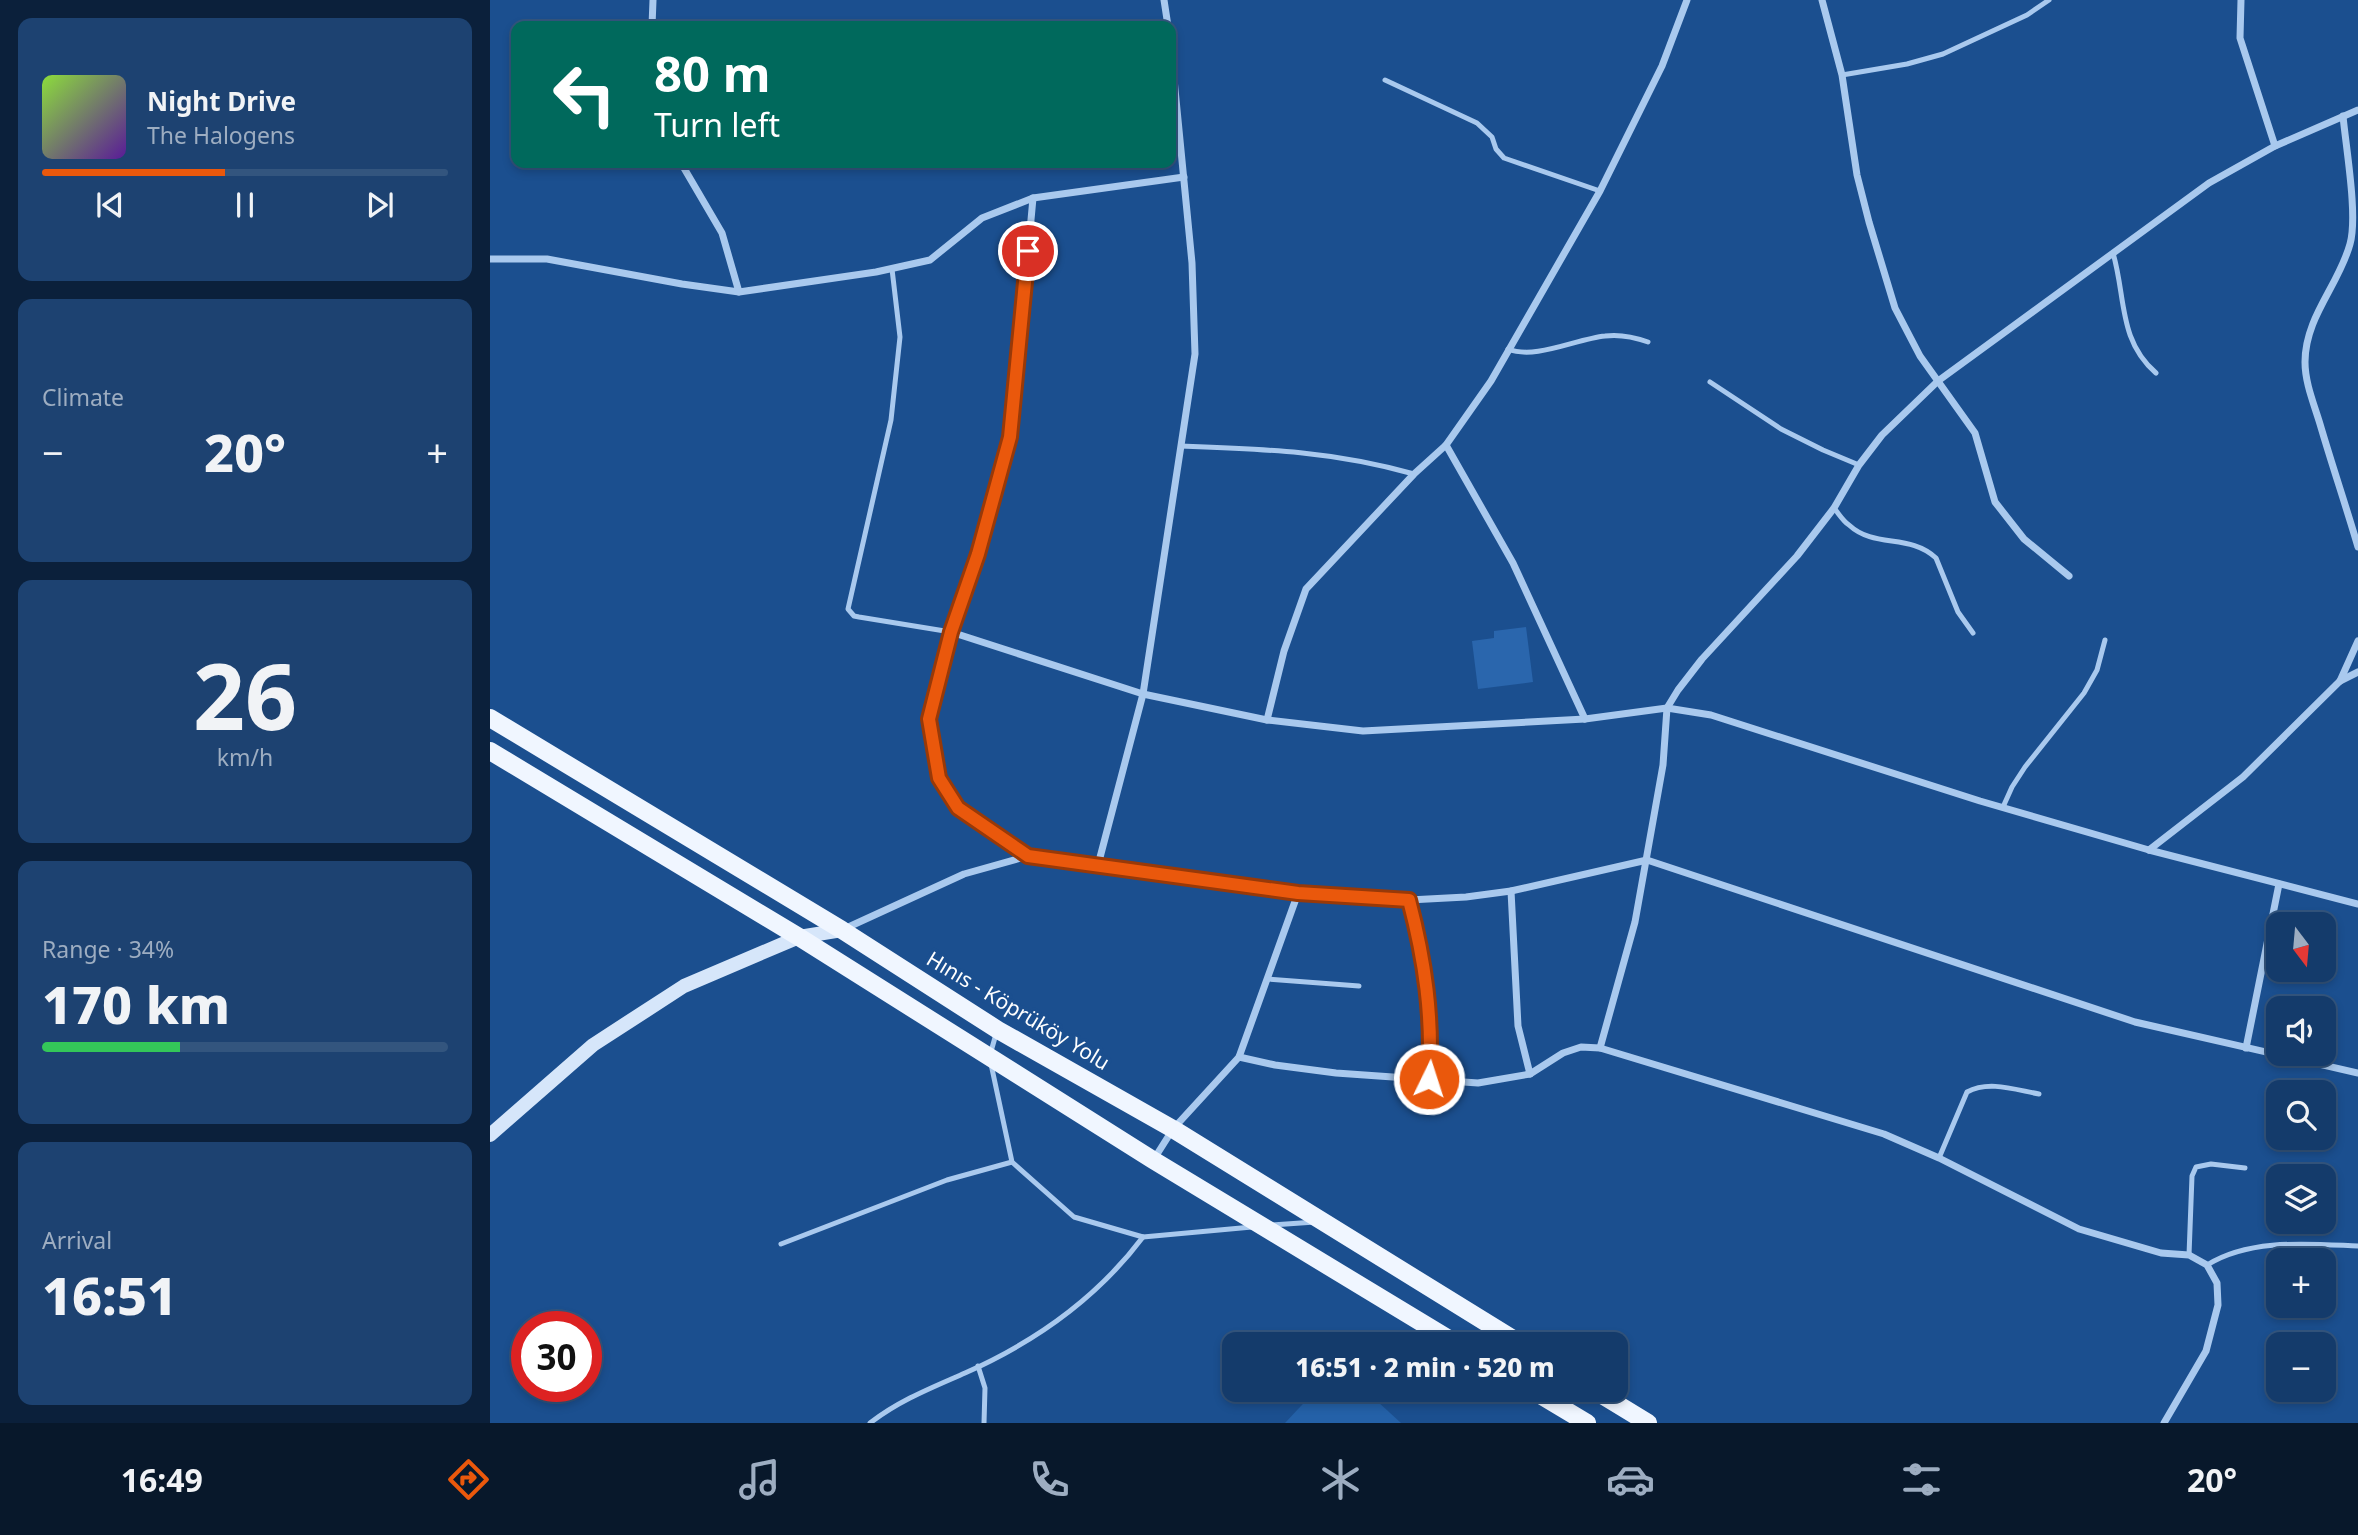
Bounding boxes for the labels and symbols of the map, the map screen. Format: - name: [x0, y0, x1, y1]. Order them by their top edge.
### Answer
- pin: [998, 221, 1058, 281]
- north arrow: [2266, 912, 2336, 982]
- street label: Hınıs - Köprüköy Yolu: [922, 944, 1115, 1076]
- position arrow: [1392, 1042, 1466, 1116]
- speed limit sign: 30: [511, 1311, 602, 1402]

